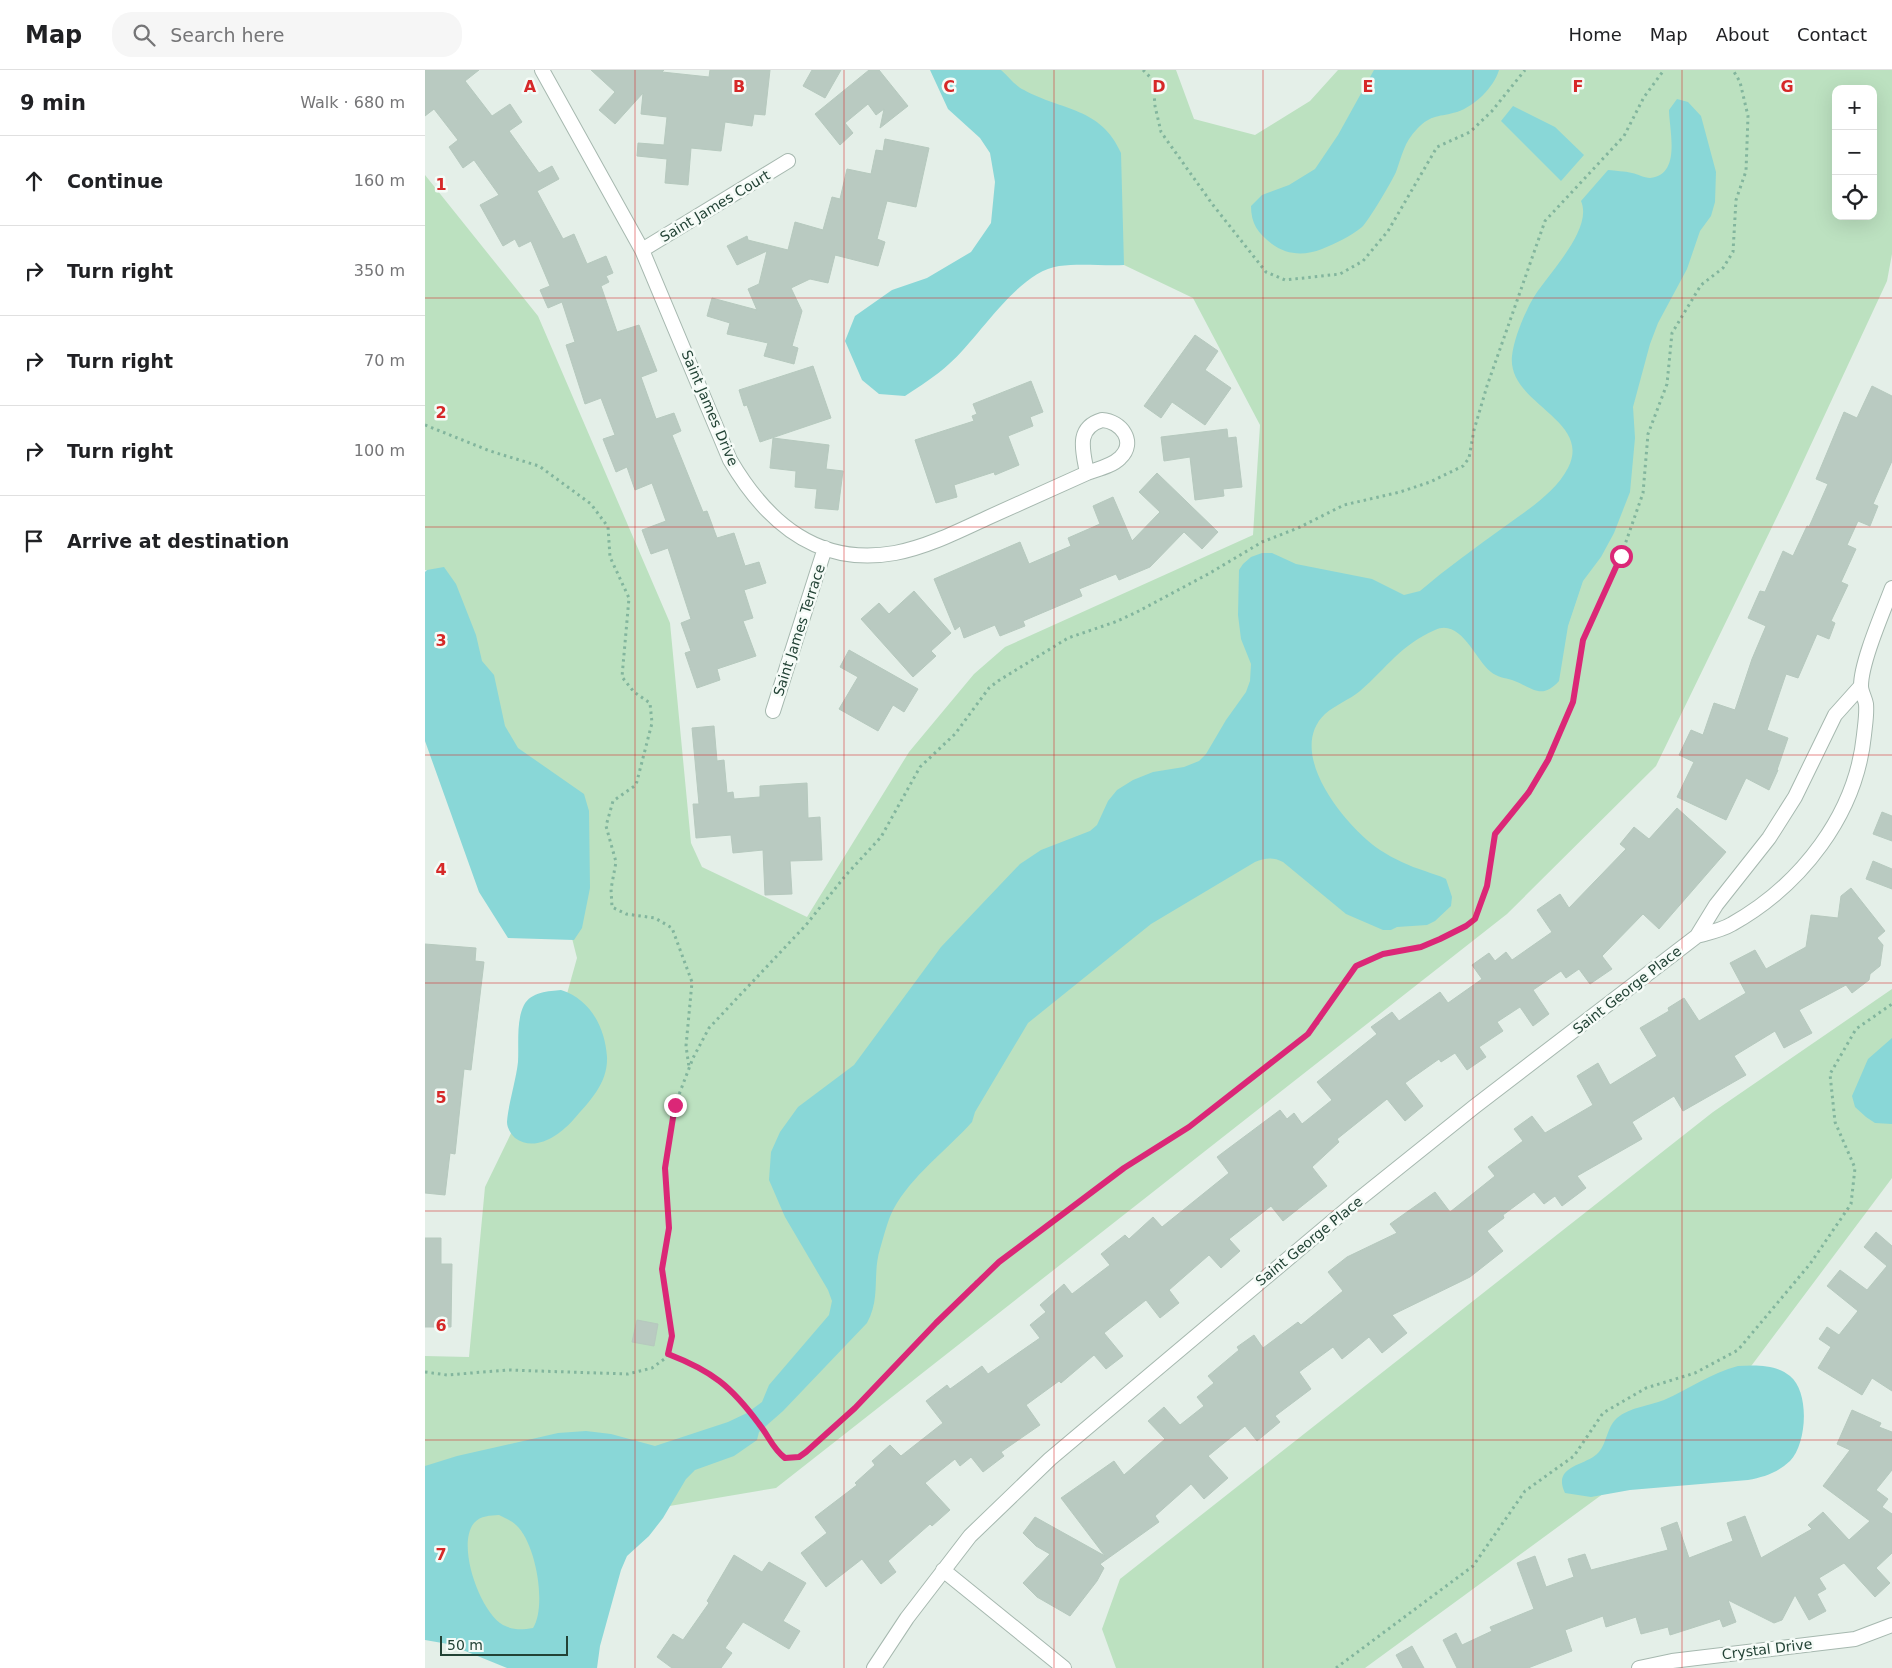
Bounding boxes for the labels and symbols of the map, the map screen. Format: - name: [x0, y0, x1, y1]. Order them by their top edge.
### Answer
- text: A: [524, 77, 537, 96]
- text: B: [733, 77, 745, 96]
- text: C: [943, 77, 955, 96]
- text: D: [1152, 77, 1166, 96]
- text: E: [1363, 77, 1373, 96]
- text: F: [1573, 77, 1583, 96]
- text: G: [1780, 77, 1794, 96]
- street label: Saint James Court: [657, 167, 773, 245]
- text: 1: [435, 175, 447, 194]
- street label: Saint James Drive: [678, 348, 742, 468]
- text: 2: [435, 403, 447, 422]
- route start: [1610, 545, 1633, 568]
- street label: Saint James Terrace: [770, 562, 828, 698]
- text: 3: [435, 631, 447, 650]
- text: 4: [435, 860, 447, 879]
- street label: Saint George Place: [1570, 943, 1684, 1037]
- text: 5: [435, 1088, 447, 1107]
- route end: [664, 1094, 687, 1117]
- street label: Saint George Place: [1252, 1193, 1366, 1289]
- text: 6: [435, 1316, 447, 1335]
- text: 7: [435, 1545, 447, 1564]
- scale bar: [440, 1633, 567, 1656]
- street label: Crystal Drive: [1721, 1636, 1813, 1662]

